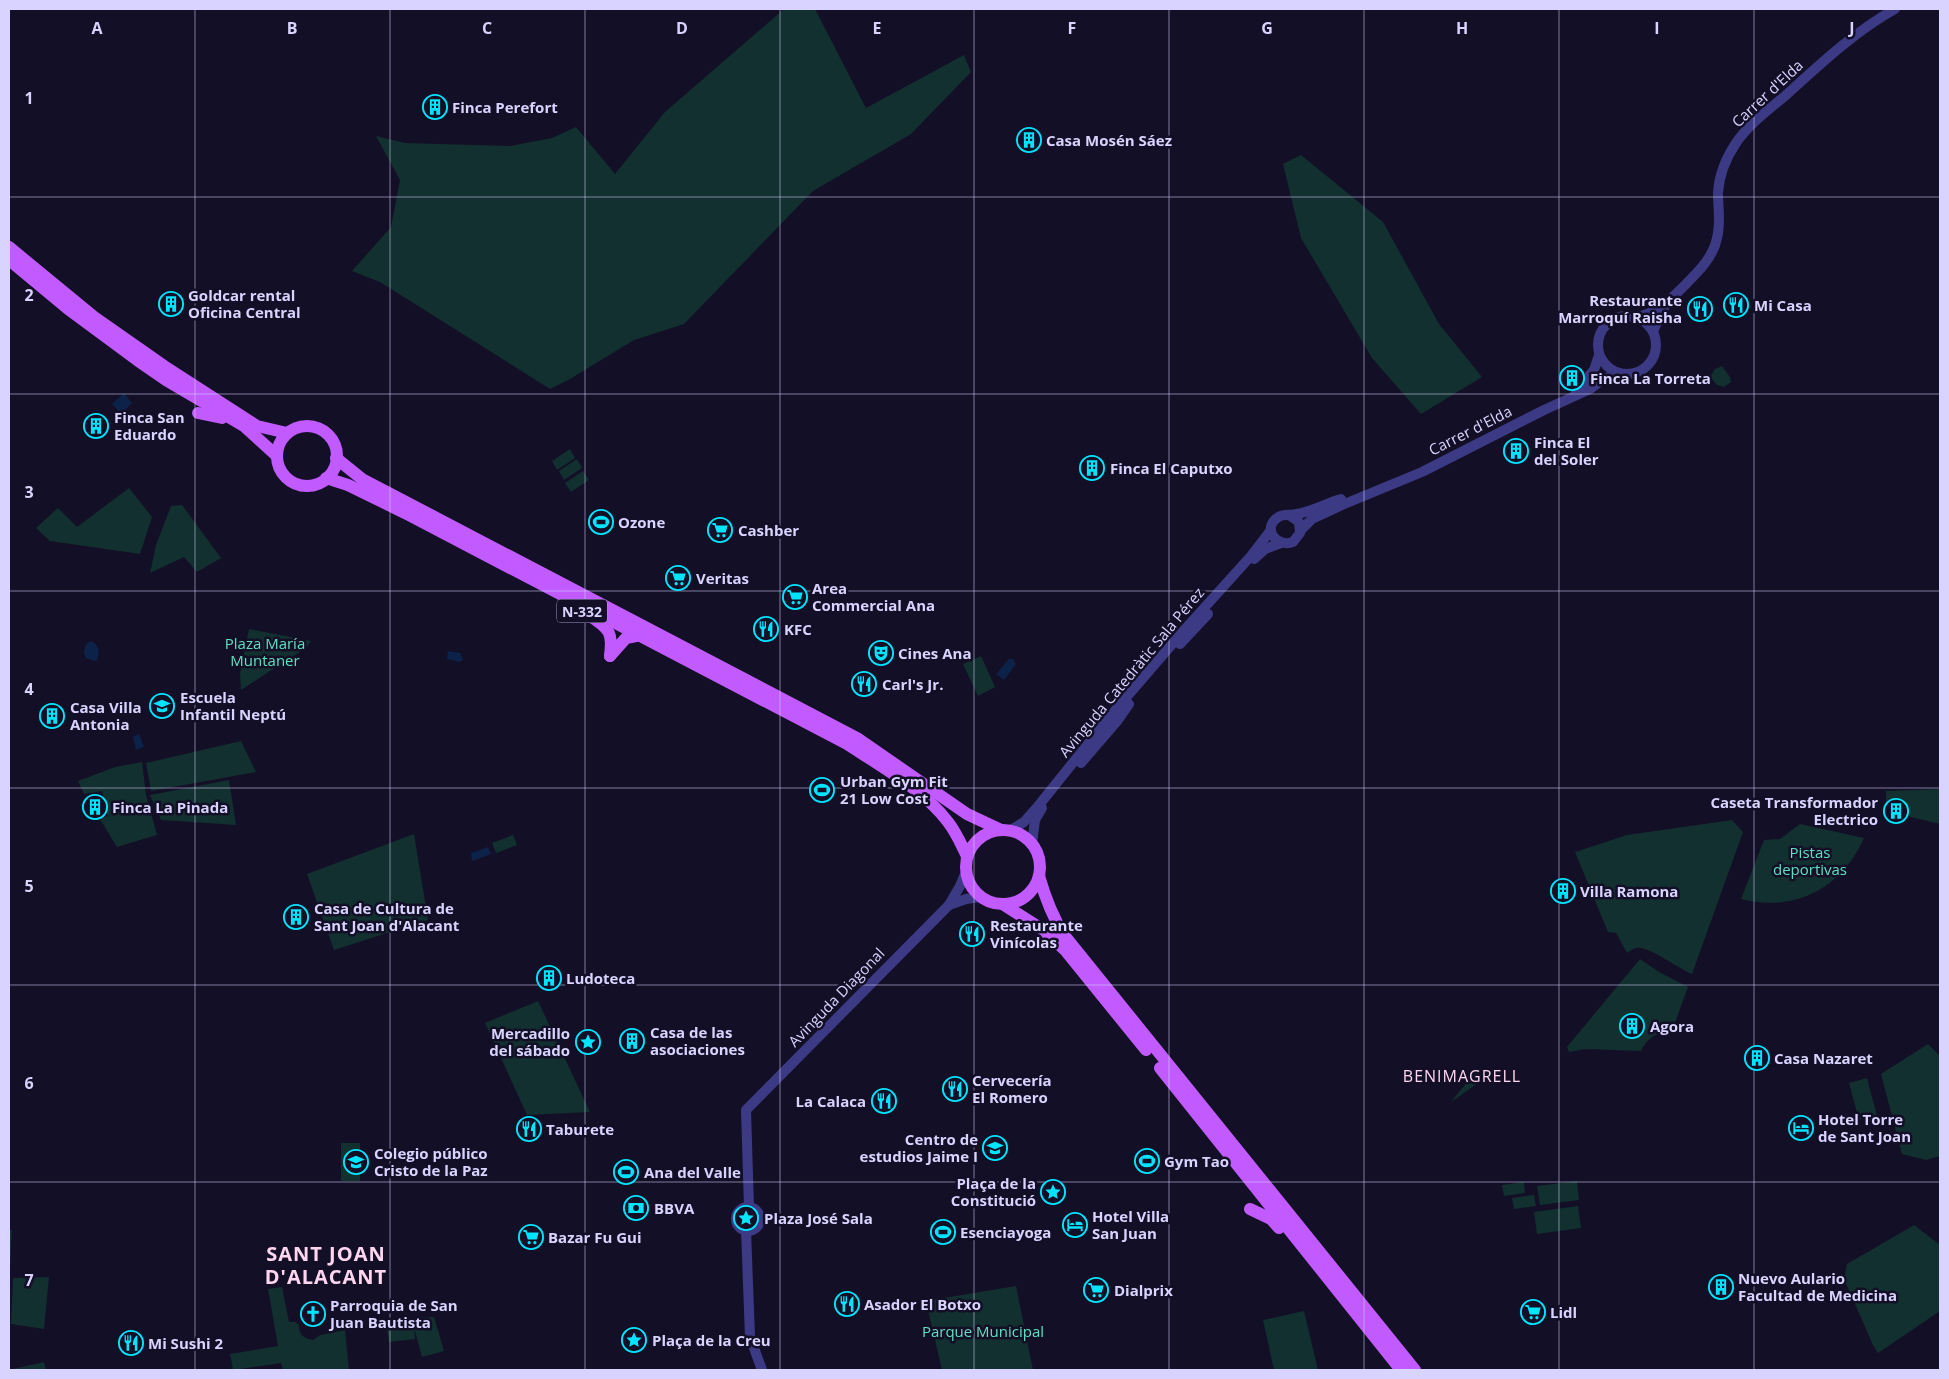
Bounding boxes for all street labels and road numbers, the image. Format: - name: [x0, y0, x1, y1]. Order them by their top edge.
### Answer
- street label: Carrer d'Elda: [1727, 55, 1807, 131]
- street label: Carrer d'Elda: [1425, 401, 1515, 459]
- street label: Avinguda Catedràtic Sala Pérez: [1054, 583, 1208, 761]
- road number: N-332: [557, 600, 607, 622]
- street label: Avinguda Diagonal: [784, 943, 888, 1051]

